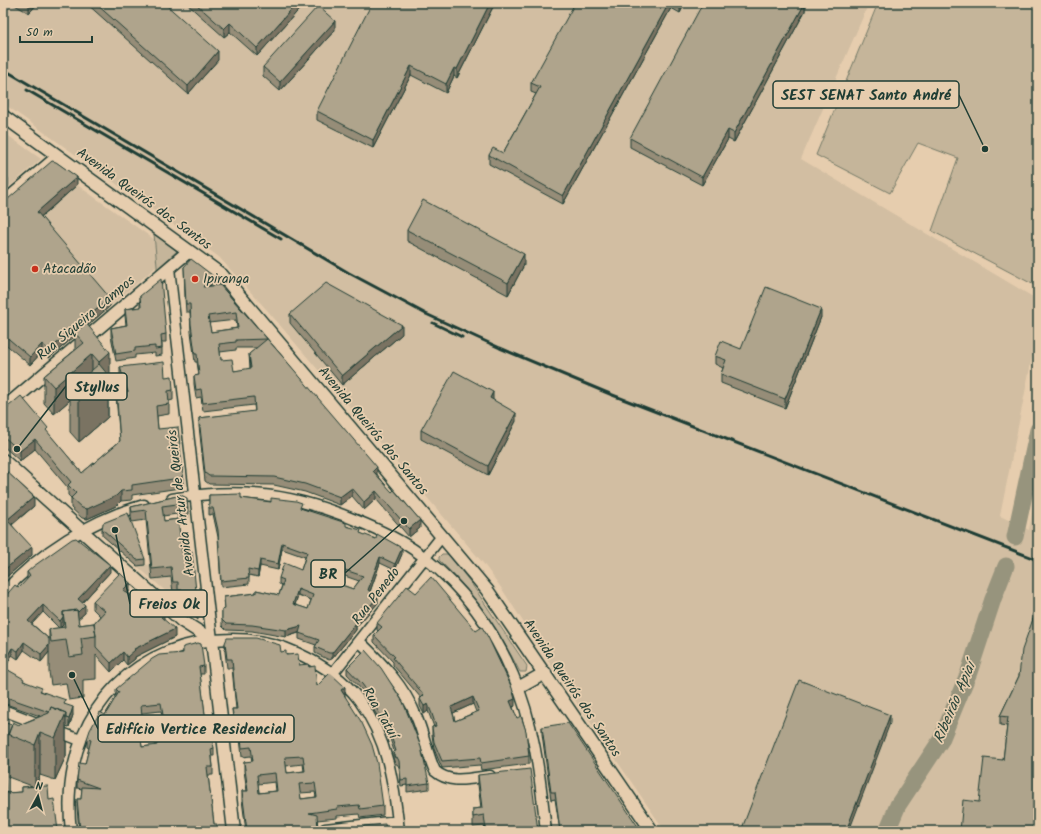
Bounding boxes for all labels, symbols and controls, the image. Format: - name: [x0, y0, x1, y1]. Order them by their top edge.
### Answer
- scale bar: [20, 18, 92, 44]
- text: 50 m: [26, 23, 53, 42]
- callout: SEST SENAT Santo André: [773, 81, 959, 108]
- text: SEST SENAT Santo André: [781, 84, 952, 108]
- street label: Avenida Queirós dos Santos: [72, 142, 216, 256]
- place label: Atacadão: [43, 258, 96, 280]
- marker: Atacadão: [30, 264, 40, 274]
- place label: Ipiranga: [203, 268, 249, 290]
- street label: Rua Siqueira Campos: [32, 270, 140, 366]
- marker: Ipiranga: [190, 274, 200, 284]
- street label: Avenida Queirós dos Santos: [312, 362, 434, 500]
- callout: Styllus: [66, 373, 127, 400]
- text: Styllus: [74, 376, 120, 400]
- street label: Avenida Artur de Queirós: [161, 428, 201, 577]
- callout: BR: [311, 560, 345, 587]
- street label: Rua Penedo: [346, 562, 406, 630]
- text: BR: [319, 563, 337, 587]
- callout: Freios Ok: [130, 590, 207, 617]
- text: Freios Ok: [138, 593, 200, 617]
- street label: Avenida Queirós dos Santos: [517, 614, 627, 762]
- water label: Ribeirão Apiaí: [927, 654, 985, 747]
- street label: Rua Tatuí: [356, 683, 405, 745]
- callout: Edifício Vertice Residencial: [98, 715, 294, 742]
- text: Edifício Vertice Residencial: [106, 718, 286, 742]
- north arrow: [18, 776, 58, 816]
- text: N: [35, 778, 44, 796]

